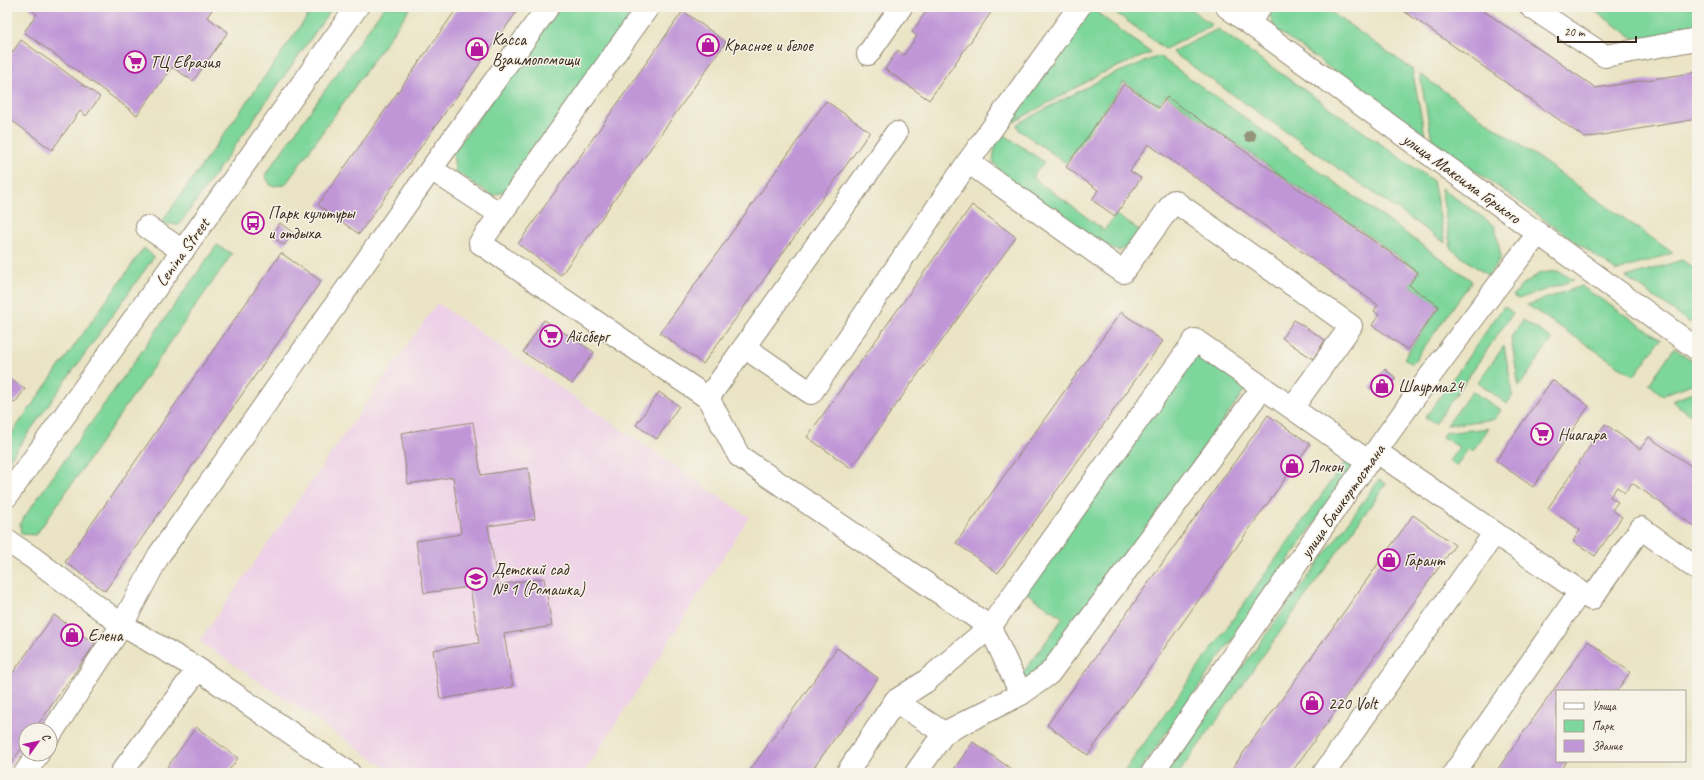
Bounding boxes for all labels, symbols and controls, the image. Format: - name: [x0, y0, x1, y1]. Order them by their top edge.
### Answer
- scale bar: [1558, 18, 1636, 44]
- text: 20 m: [1564, 24, 1586, 40]
- place label: Касса Взаимопомощи: [492, 29, 581, 71]
- shop icon: Красное и белое: [695, 32, 721, 58]
- place label: Красное и белое: [724, 35, 814, 56]
- shop icon: Касса Взаимопомощи: [464, 36, 490, 62]
- supermarket icon: ТЦ Евразия: [122, 49, 148, 75]
- place label: ТЦ Евразия: [150, 52, 221, 73]
- street label: улица Максима Горького: [1398, 128, 1526, 229]
- place label: Парк культуры и отдыха: [268, 203, 357, 244]
- bus stop icon: Парк культуры и отдыха: [240, 210, 266, 236]
- street label: Lenina Street: [151, 212, 216, 290]
- supermarket icon: Айсберг: [538, 323, 564, 349]
- place label: Айсберг: [566, 326, 611, 347]
- shop icon: Шаурма24: [1369, 373, 1395, 399]
- place label: Шаурма24: [1398, 376, 1465, 397]
- supermarket icon: Ниагара: [1529, 421, 1555, 447]
- place label: Ниагара: [1558, 424, 1608, 445]
- street label: улица Башкортостана: [1295, 439, 1390, 563]
- shop icon: Локон: [1279, 453, 1305, 479]
- place label: Локон: [1308, 456, 1344, 477]
- shop icon: Гарант: [1376, 547, 1402, 573]
- place label: Гарант: [1404, 550, 1446, 571]
- place label: Детский сад № 1 (Ромашка): [492, 559, 586, 600]
- school or university icon: Детский сад № 1 (Ромашка): [463, 566, 489, 592]
- shop icon: Елена: [59, 622, 85, 648]
- place label: Елена: [88, 625, 124, 646]
- shop icon: 220 Volt: [1299, 690, 1325, 716]
- legend: [1556, 690, 1686, 762]
- place label: 220 Volt: [1328, 693, 1380, 714]
- text: Улица: [1592, 698, 1617, 714]
- text: Парк: [1592, 718, 1615, 734]
- north arrow: [18, 722, 58, 762]
- text: С: [39, 730, 55, 744]
- text: Здание: [1592, 738, 1623, 754]

